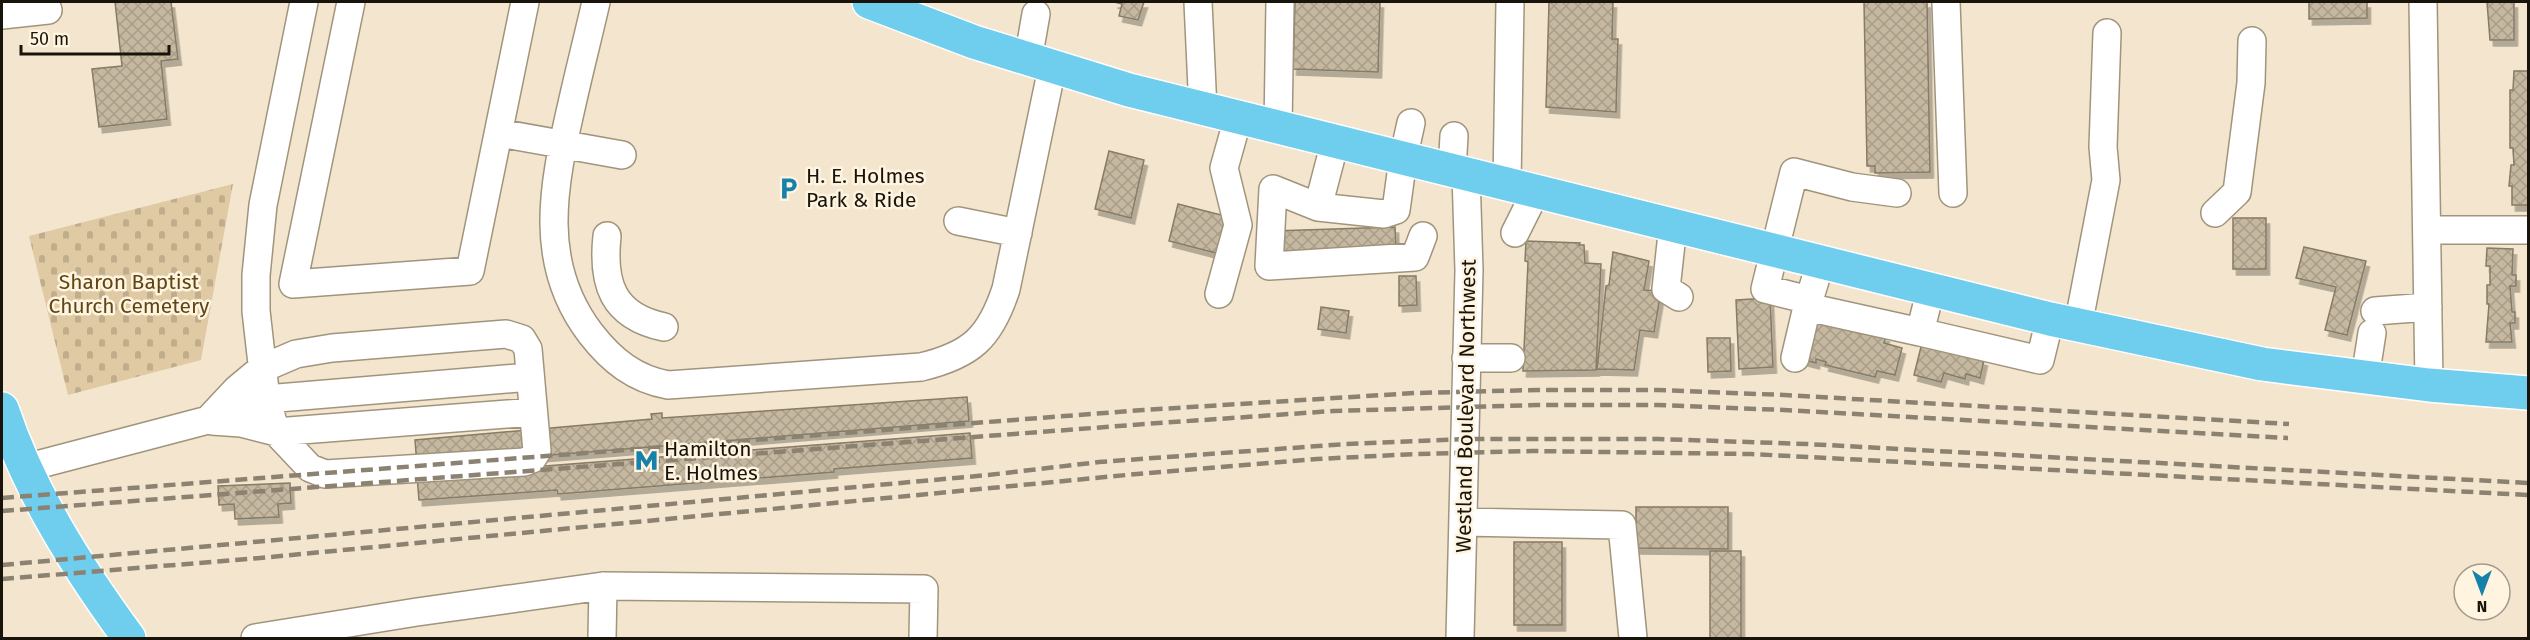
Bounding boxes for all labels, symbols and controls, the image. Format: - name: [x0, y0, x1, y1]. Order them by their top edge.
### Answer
- scale bar: [21, 18, 170, 56]
- text: 50 m: [30, 28, 69, 50]
- place label: H. E. Holmes Park & Ride: [806, 163, 925, 213]
- parking icon: H. E. Holmes Park & Ride: [775, 175, 801, 201]
- street label: Westland Boulevard Northwest: [1450, 258, 1482, 553]
- park label: Sharon Baptist Church Cemetery: [49, 269, 210, 319]
- place label: Hamilton E. Holmes: [664, 436, 758, 486]
- metro station icon: Hamilton E. Holmes: [633, 448, 659, 474]
- north arrow: [2452, 562, 2512, 622]
- text: N: [2477, 597, 2487, 616]

